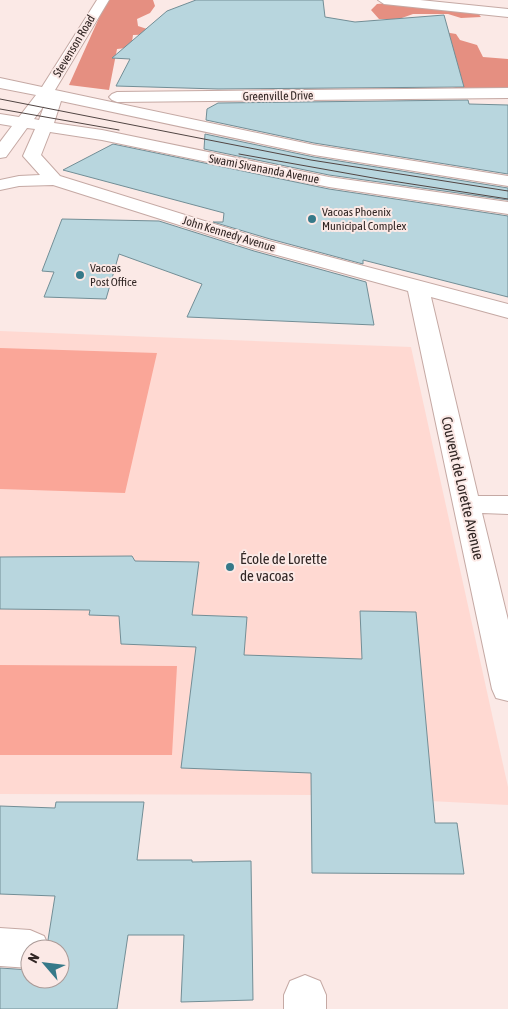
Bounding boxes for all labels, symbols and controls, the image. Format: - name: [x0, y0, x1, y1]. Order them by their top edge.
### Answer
- street label: Stevenson Road: [50, 12, 98, 80]
- street label: Greenville Drive: [242, 88, 314, 104]
- street label: Swami Sivananda Avenue: [208, 151, 320, 187]
- place label: Vacoas Phoenix Municipal Complex: [322, 205, 406, 233]
- street label: John Kennedy Avenue: [181, 213, 277, 255]
- marker: Vacoas Phoenix Municipal Complex: [306, 213, 318, 225]
- place label: Vacoas Post Office: [90, 261, 137, 289]
- marker: Vacoas Post Office: [74, 269, 86, 281]
- street label: Couvent de Lorette Avenue: [438, 415, 488, 561]
- place label: École de Lorette de vacoas: [240, 550, 327, 584]
- marker: École de Lorette de vacoas: [224, 561, 236, 573]
- north arrow: [20, 939, 70, 989]
- text: N: [25, 950, 43, 965]

